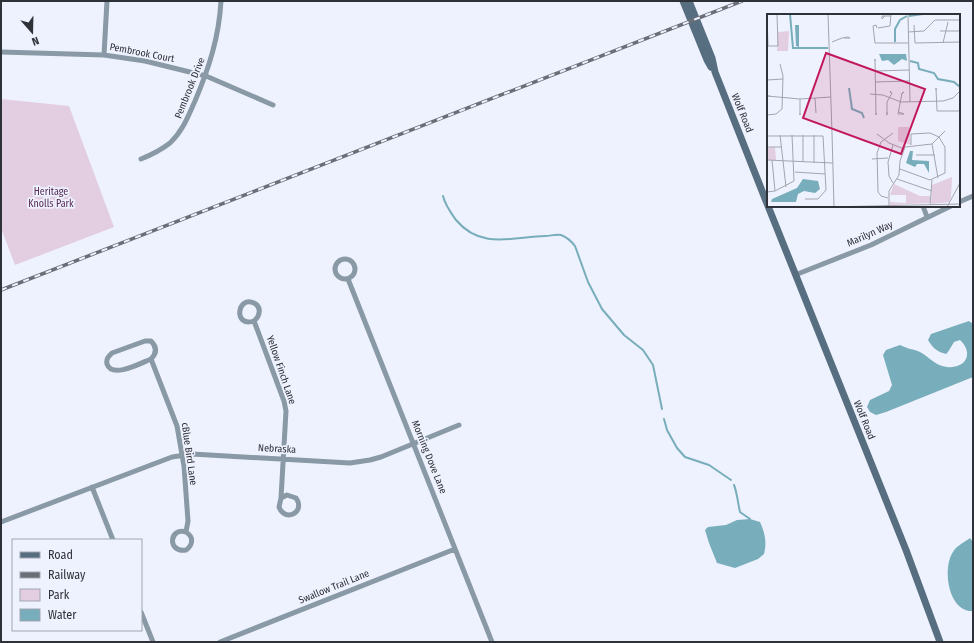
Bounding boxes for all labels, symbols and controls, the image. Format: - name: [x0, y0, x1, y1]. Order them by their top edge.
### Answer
- north arrow: [12, 12, 52, 52]
- inset map: [767, 14, 960, 207]
- text: N: [30, 34, 41, 48]
- street label: Pembrook Court: [109, 41, 176, 65]
- street label: Pembrook Drive: [172, 56, 208, 120]
- street label: Wolf Road: [729, 92, 755, 134]
- park label: Heritage Knolls Park: [28, 186, 74, 210]
- street label: Marilyn Way: [845, 218, 895, 249]
- street label: Yellow Finch Lane: [264, 334, 298, 406]
- street label: Wolf Road: [851, 399, 877, 441]
- street label: Morning Dove Lane: [409, 419, 449, 496]
- street label: cBlue Bird Lane: [179, 422, 199, 486]
- street label: Nebraska: [258, 442, 296, 456]
- legend: [12, 539, 142, 631]
- text: Road: [48, 548, 73, 562]
- street label: Swallow Trail Lane: [297, 567, 371, 607]
- text: Railway: [48, 568, 86, 582]
- text: Park: [48, 588, 70, 602]
- text: Water: [48, 608, 77, 622]

